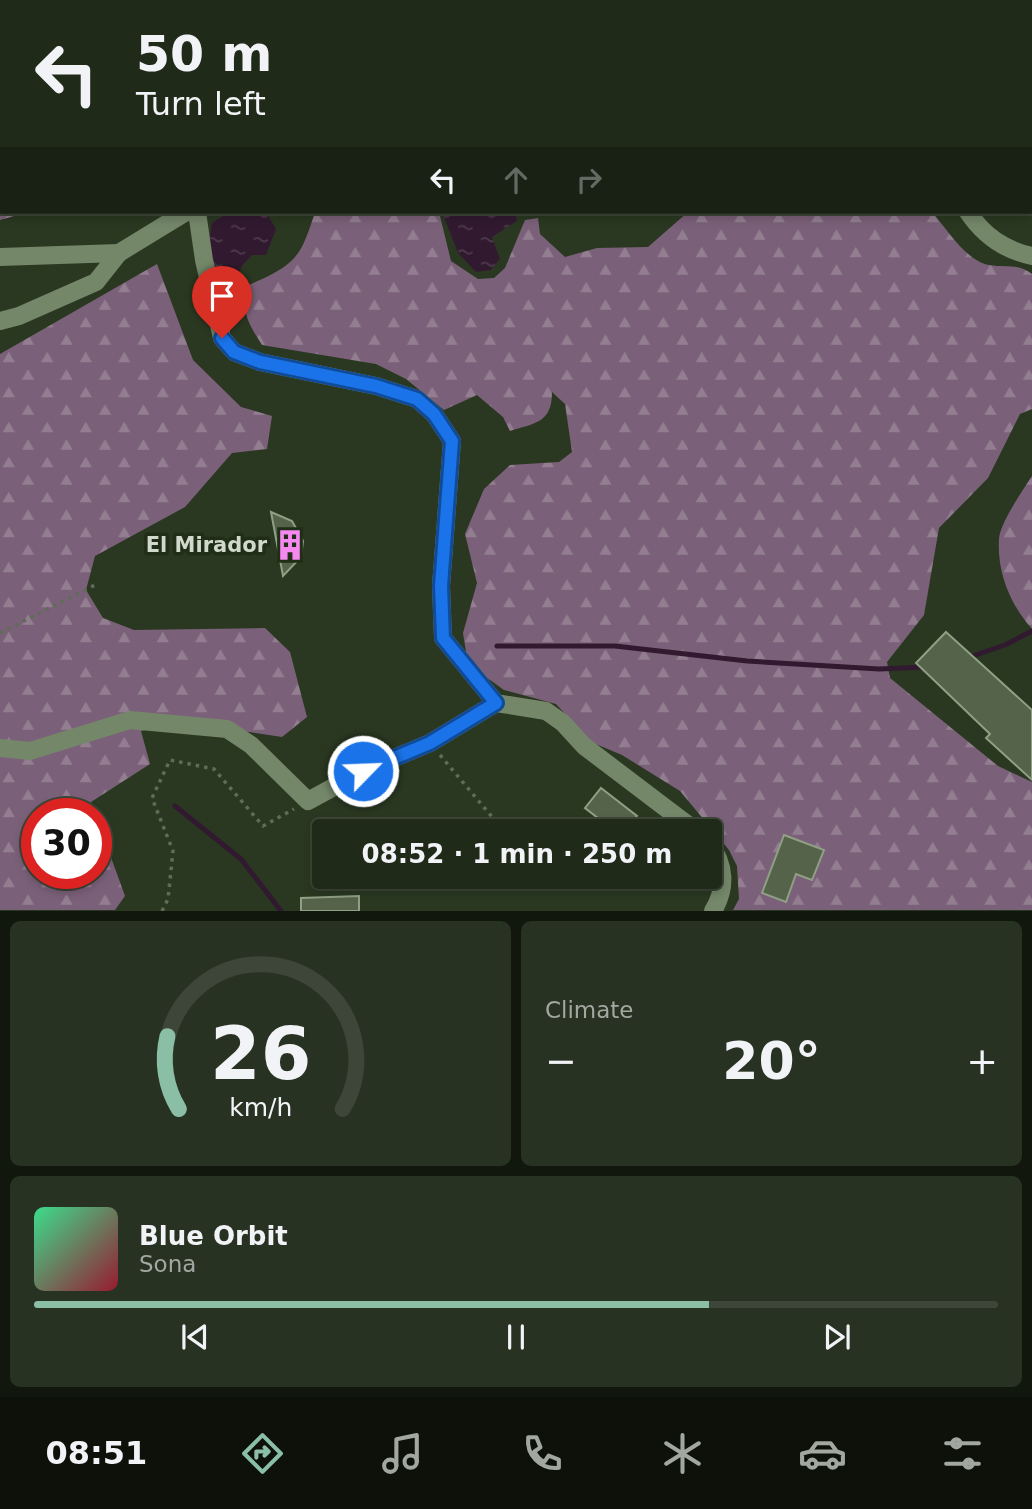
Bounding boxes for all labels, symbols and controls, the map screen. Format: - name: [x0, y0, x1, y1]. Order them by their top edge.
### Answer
- text: 50 m: [136, 26, 272, 83]
- icon: left: [21, 28, 112, 119]
- text: Turn left: [136, 85, 266, 123]
- icon: left: [424, 161, 462, 199]
- icon: ahead: [497, 161, 535, 199]
- icon: right: [570, 161, 608, 199]
- pin: [192, 266, 252, 338]
- icon: arrive: [203, 277, 241, 315]
- building icon: El Mirador: [273, 528, 307, 562]
- place label: El Mirador: [146, 533, 268, 557]
- position arrow: [326, 734, 400, 808]
- speed limit sign: 30: [21, 798, 112, 889]
- text: 08:52 · 1 min · 250 m: [362, 839, 672, 869]
- text: Climate: [545, 997, 634, 1023]
- text: 26: [210, 1012, 311, 1097]
- text: 20°: [722, 1031, 821, 1091]
- text: −: [545, 1039, 577, 1083]
- text: +: [966, 1039, 998, 1083]
- text: km/h: [229, 1093, 292, 1122]
- text: Blue Orbit: [139, 1221, 288, 1251]
- text: Sona: [139, 1251, 196, 1277]
- icon: previous: [176, 1318, 214, 1356]
- icon: pause: [497, 1318, 535, 1356]
- icon: next: [818, 1318, 856, 1356]
- icon: directions: [238, 1429, 287, 1478]
- icon: music: [378, 1429, 427, 1478]
- icon: phone: [518, 1429, 567, 1478]
- icon: climate: [658, 1429, 707, 1478]
- icon: car: [798, 1429, 847, 1478]
- icon: filters: [938, 1429, 987, 1478]
- text: 08:51: [45, 1434, 147, 1472]

